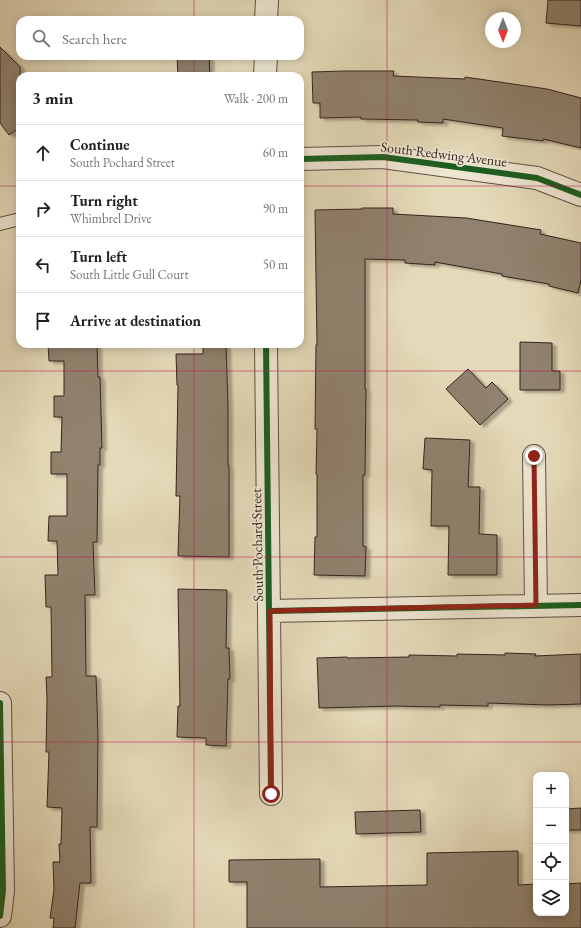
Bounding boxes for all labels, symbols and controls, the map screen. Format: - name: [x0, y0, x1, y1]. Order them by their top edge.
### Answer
- north arrow: [485, 12, 521, 48]
- search box: [16, 16, 304, 60]
- icon: search: [30, 27, 52, 49]
- text: Search here: [62, 29, 127, 48]
- text: 3 min: [32, 87, 73, 109]
- text: Walk · 200 m: [224, 90, 288, 107]
- text: Continue: [70, 135, 130, 154]
- street label: South Redwing Avenue: [380, 137, 509, 171]
- icon: ahead: [32, 142, 54, 164]
- text: 60 m: [263, 144, 288, 161]
- text: South Pochard Street: [70, 154, 175, 171]
- text: Turn right: [70, 191, 138, 210]
- icon: right: [32, 198, 54, 220]
- text: 90 m: [263, 200, 288, 217]
- text: Whimbrel Drive: [70, 210, 152, 227]
- text: Turn left: [70, 247, 127, 266]
- icon: left: [32, 254, 54, 276]
- text: 50 m: [263, 256, 288, 273]
- text: South Little Gull Court: [70, 266, 189, 283]
- icon: arrive: [32, 310, 54, 332]
- text: Arrive at destination: [70, 311, 201, 330]
- route end: [525, 447, 543, 465]
- street label: South Pochard Street: [247, 488, 267, 602]
- map controls: [533, 772, 569, 916]
- button: +: [533, 772, 569, 808]
- route start: [262, 785, 280, 803]
- button: −: [533, 808, 569, 844]
- button: locate: [533, 844, 569, 880]
- button: layers: [533, 880, 569, 916]

